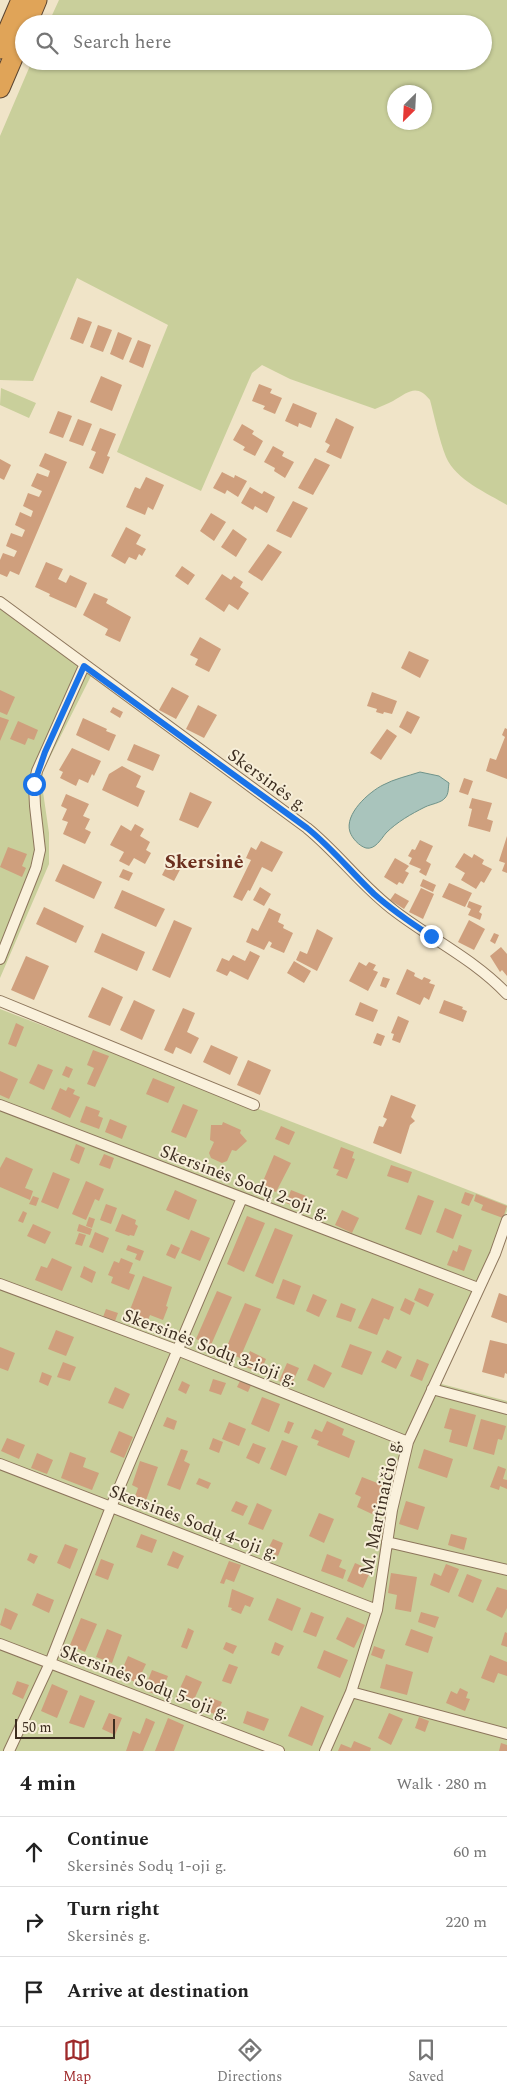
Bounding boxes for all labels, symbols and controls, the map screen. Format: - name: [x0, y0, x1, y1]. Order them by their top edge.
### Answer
- search box: [15, 15, 492, 70]
- text: Search here: [73, 28, 172, 57]
- icon: search: [33, 29, 61, 57]
- north arrow: [387, 85, 432, 130]
- street label: Skersinės g.: [222, 742, 314, 819]
- route start: [23, 773, 46, 796]
- district label: Skersinė: [164, 847, 244, 877]
- route end: [420, 925, 443, 948]
- street label: Skersinės Sodų 2-oji g.: [156, 1138, 333, 1227]
- street label: Skersinės Sodų 3-ioji g.: [119, 1302, 301, 1393]
- street label: M. Martinaičio g.: [353, 1437, 408, 1578]
- street label: Skersinės Sodų 4-oji g.: [105, 1478, 282, 1567]
- street label: Skersinės Sodų 5-oji g.: [56, 1638, 233, 1727]
- scale bar: [15, 1716, 115, 1739]
- text: 50 m: [22, 1717, 52, 1738]
- text: 4 min: [20, 1768, 76, 1800]
- text: Walk · 280 m: [396, 1772, 487, 1796]
- text: Continue: [67, 1825, 149, 1854]
- icon: ahead: [20, 1838, 48, 1866]
- text: 60 m: [453, 1840, 487, 1864]
- text: Skersinės Sodų 1-oji g.: [67, 1854, 226, 1878]
- text: Turn right: [67, 1895, 160, 1924]
- icon: right: [20, 1908, 48, 1936]
- text: 220 m: [445, 1910, 487, 1934]
- text: Skersinės g.: [67, 1924, 150, 1948]
- text: Arrive at destination: [67, 1977, 249, 2006]
- icon: arrive: [20, 1978, 48, 2006]
- tab: Map: [63, 2036, 91, 2087]
- tab: Directions: [217, 2036, 282, 2087]
- tab: Saved: [408, 2036, 444, 2087]

